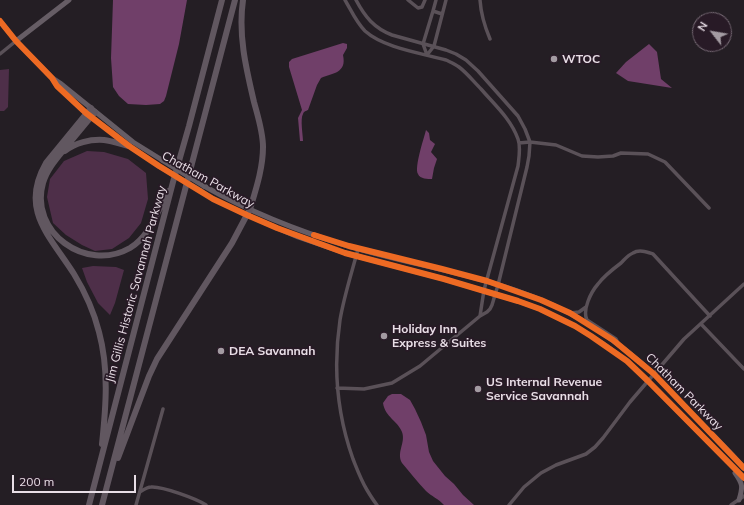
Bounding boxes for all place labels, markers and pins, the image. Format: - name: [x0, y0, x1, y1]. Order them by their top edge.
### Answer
- place label: WTOC: [562, 52, 600, 66]
- marker: WTOC: [549, 54, 559, 64]
- place label: Holiday Inn Express & Suites: [392, 322, 486, 350]
- marker: Holiday Inn Express & Suites: [379, 331, 389, 341]
- place label: DEA Savannah: [229, 344, 316, 358]
- marker: DEA Savannah: [216, 346, 226, 356]
- place label: US Internal Revenue Service Savannah: [486, 375, 602, 403]
- marker: US Internal Revenue Service Savannah: [473, 384, 483, 394]

